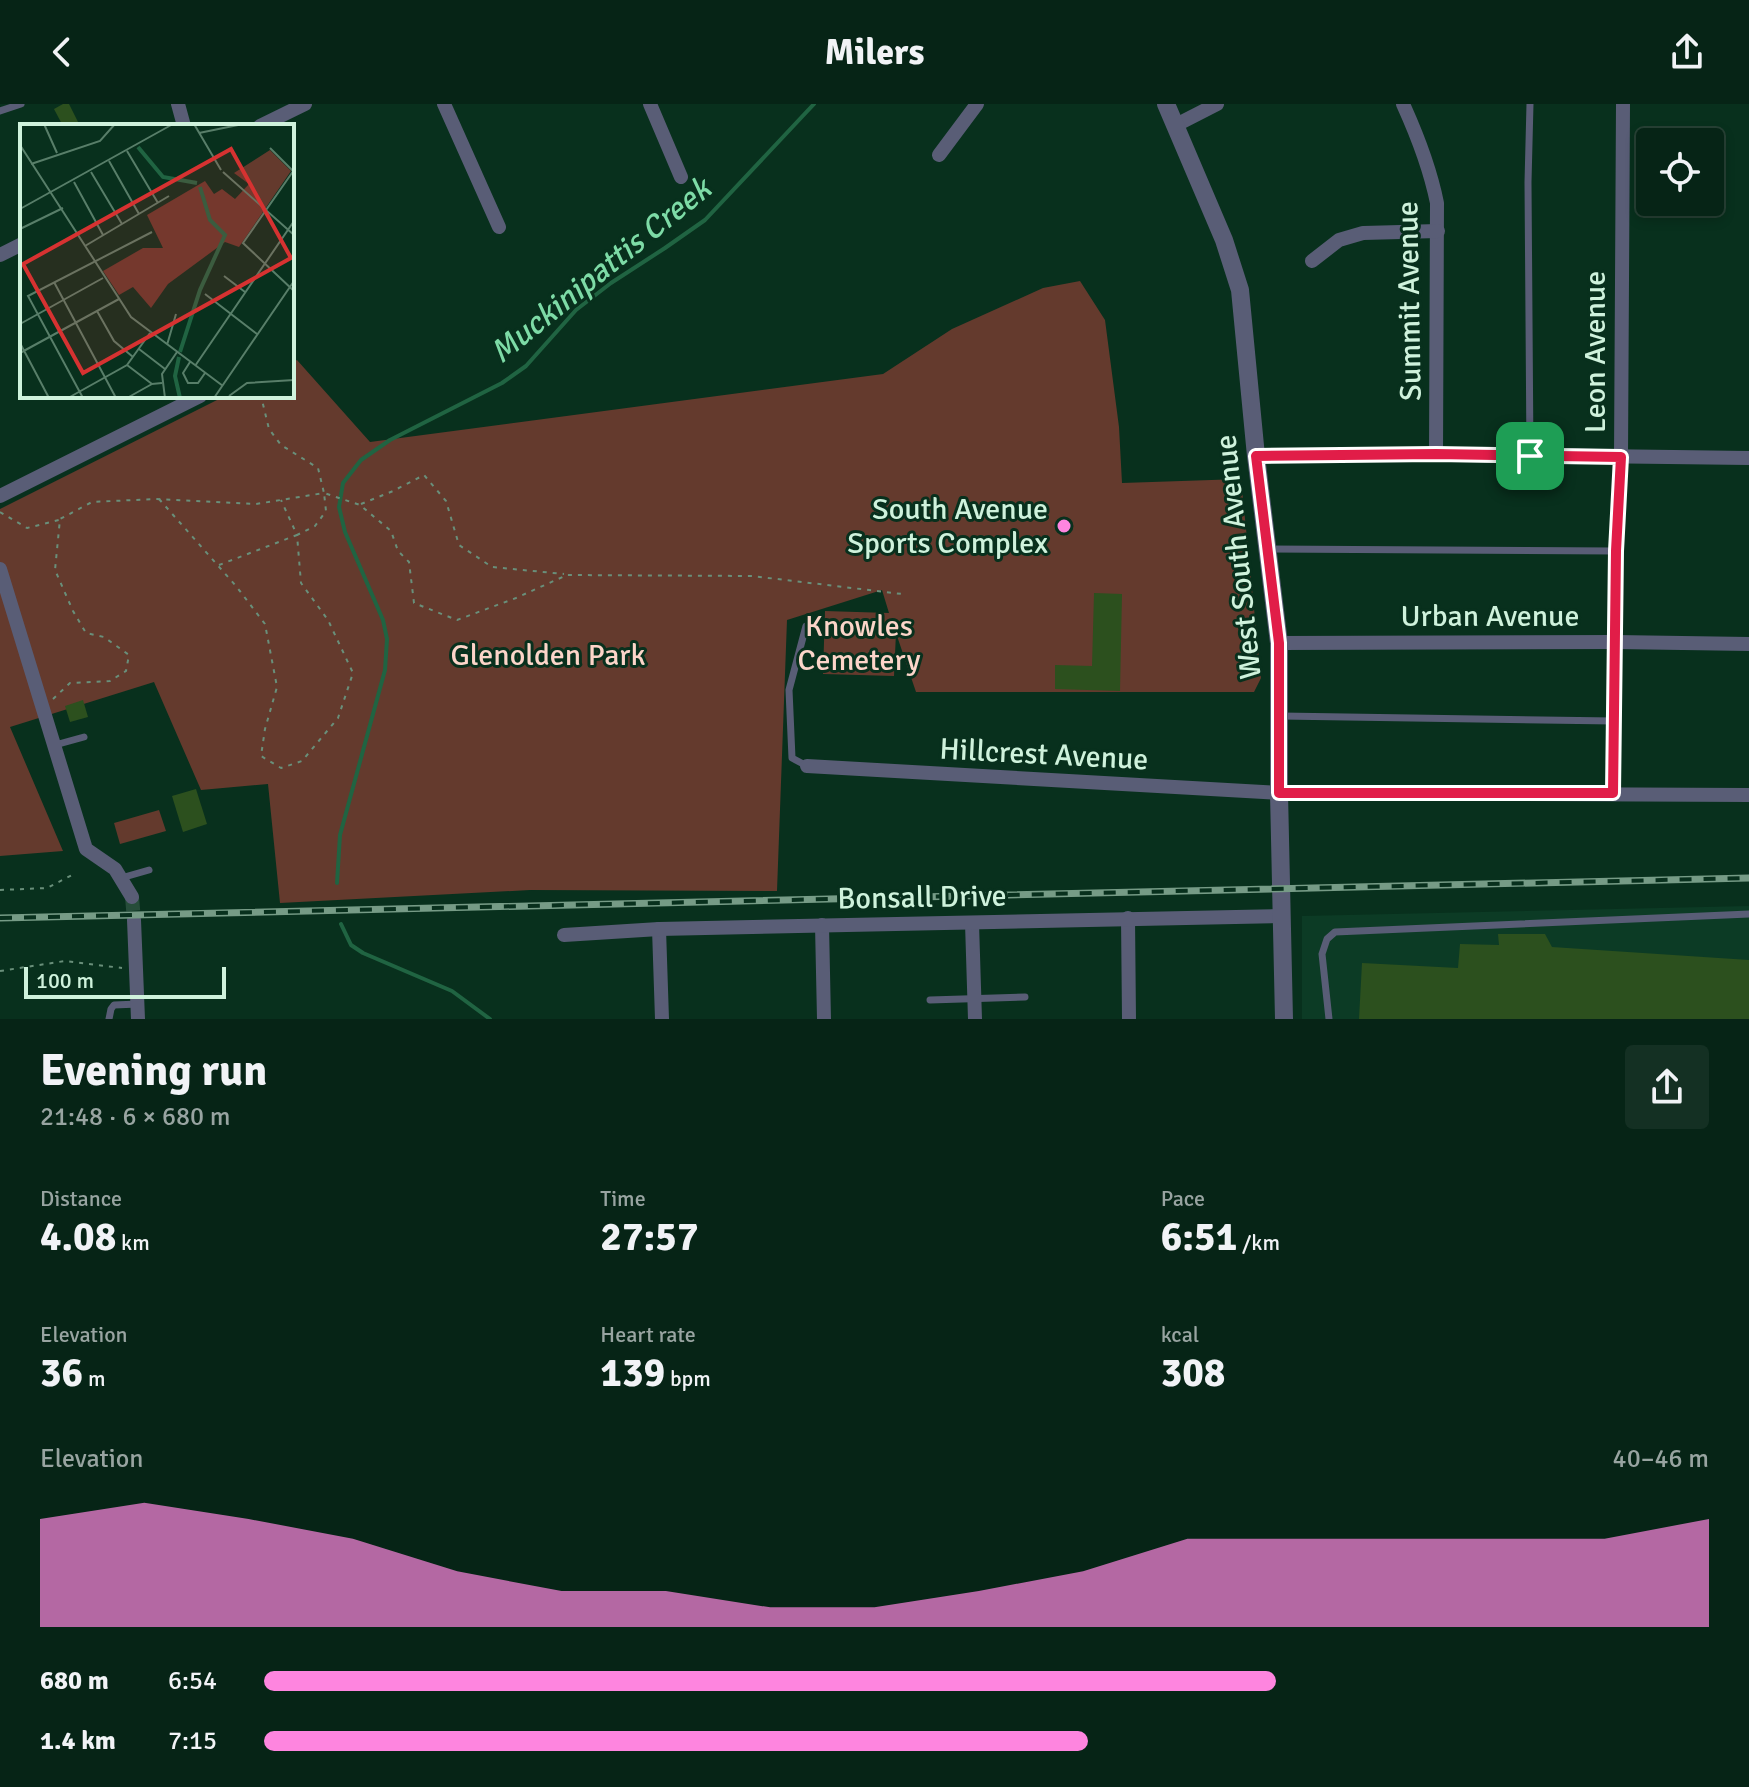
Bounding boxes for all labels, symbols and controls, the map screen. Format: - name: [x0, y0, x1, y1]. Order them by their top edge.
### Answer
- icon: back: [40, 30, 84, 74]
- text: Milers: [825, 30, 924, 75]
- icon: share: [1665, 30, 1709, 74]
- inset map: [20, 124, 294, 398]
- map controls: [1636, 128, 1724, 216]
- button: locate: [1636, 128, 1724, 216]
- water label: Muckinipattis Creek: [482, 168, 721, 371]
- street label: Summit Avenue: [1389, 201, 1430, 401]
- street label: Leon Avenue: [1577, 271, 1614, 433]
- pin: [1496, 422, 1564, 490]
- street label: West South Avenue: [1207, 433, 1270, 681]
- icon: arrive: [1508, 434, 1552, 478]
- place label: South Avenue Sports Complex: [847, 491, 1048, 562]
- marker: South Avenue Sports Complex: [1055, 517, 1073, 535]
- street label: Urban Avenue: [1401, 598, 1579, 635]
- park label: Knowles Cemetery: [798, 608, 920, 679]
- park label: Glenolden Park: [451, 637, 645, 674]
- street label: Hillcrest Avenue: [939, 731, 1149, 778]
- street label: Bonsall Drive: [837, 878, 1007, 917]
- scale bar: [24, 963, 226, 999]
- text: 100 m: [36, 967, 94, 994]
- text: Evening run: [40, 1044, 267, 1098]
- button: share: [1625, 1045, 1709, 1129]
- text: 21:48 · 6 × 680 m: [40, 1101, 231, 1133]
- text: Distance: [40, 1185, 122, 1212]
- text: Time: [600, 1185, 646, 1212]
- text: Pace: [1161, 1185, 1205, 1212]
- text: 4.08: [40, 1212, 116, 1262]
- text: 27:57: [600, 1212, 699, 1262]
- text: 6:51: [1161, 1212, 1237, 1262]
- text: km: [116, 1229, 150, 1256]
- text: /km: [1237, 1229, 1280, 1256]
- text: Elevation: [40, 1321, 128, 1348]
- text: Heart rate: [600, 1321, 696, 1348]
- text: kcal: [1161, 1321, 1199, 1348]
- text: 36: [40, 1348, 83, 1398]
- text: 139: [600, 1348, 665, 1398]
- text: 308: [1161, 1348, 1225, 1398]
- text: m: [83, 1365, 106, 1392]
- text: bpm: [665, 1365, 711, 1392]
- text: Elevation: [40, 1443, 144, 1475]
- text: 40–46 m: [1613, 1443, 1709, 1475]
- text: 680 m: [40, 1665, 109, 1697]
- text: 6:54: [168, 1665, 217, 1697]
- text: 1.4 km: [40, 1725, 116, 1757]
- text: 7:15: [168, 1725, 217, 1757]

